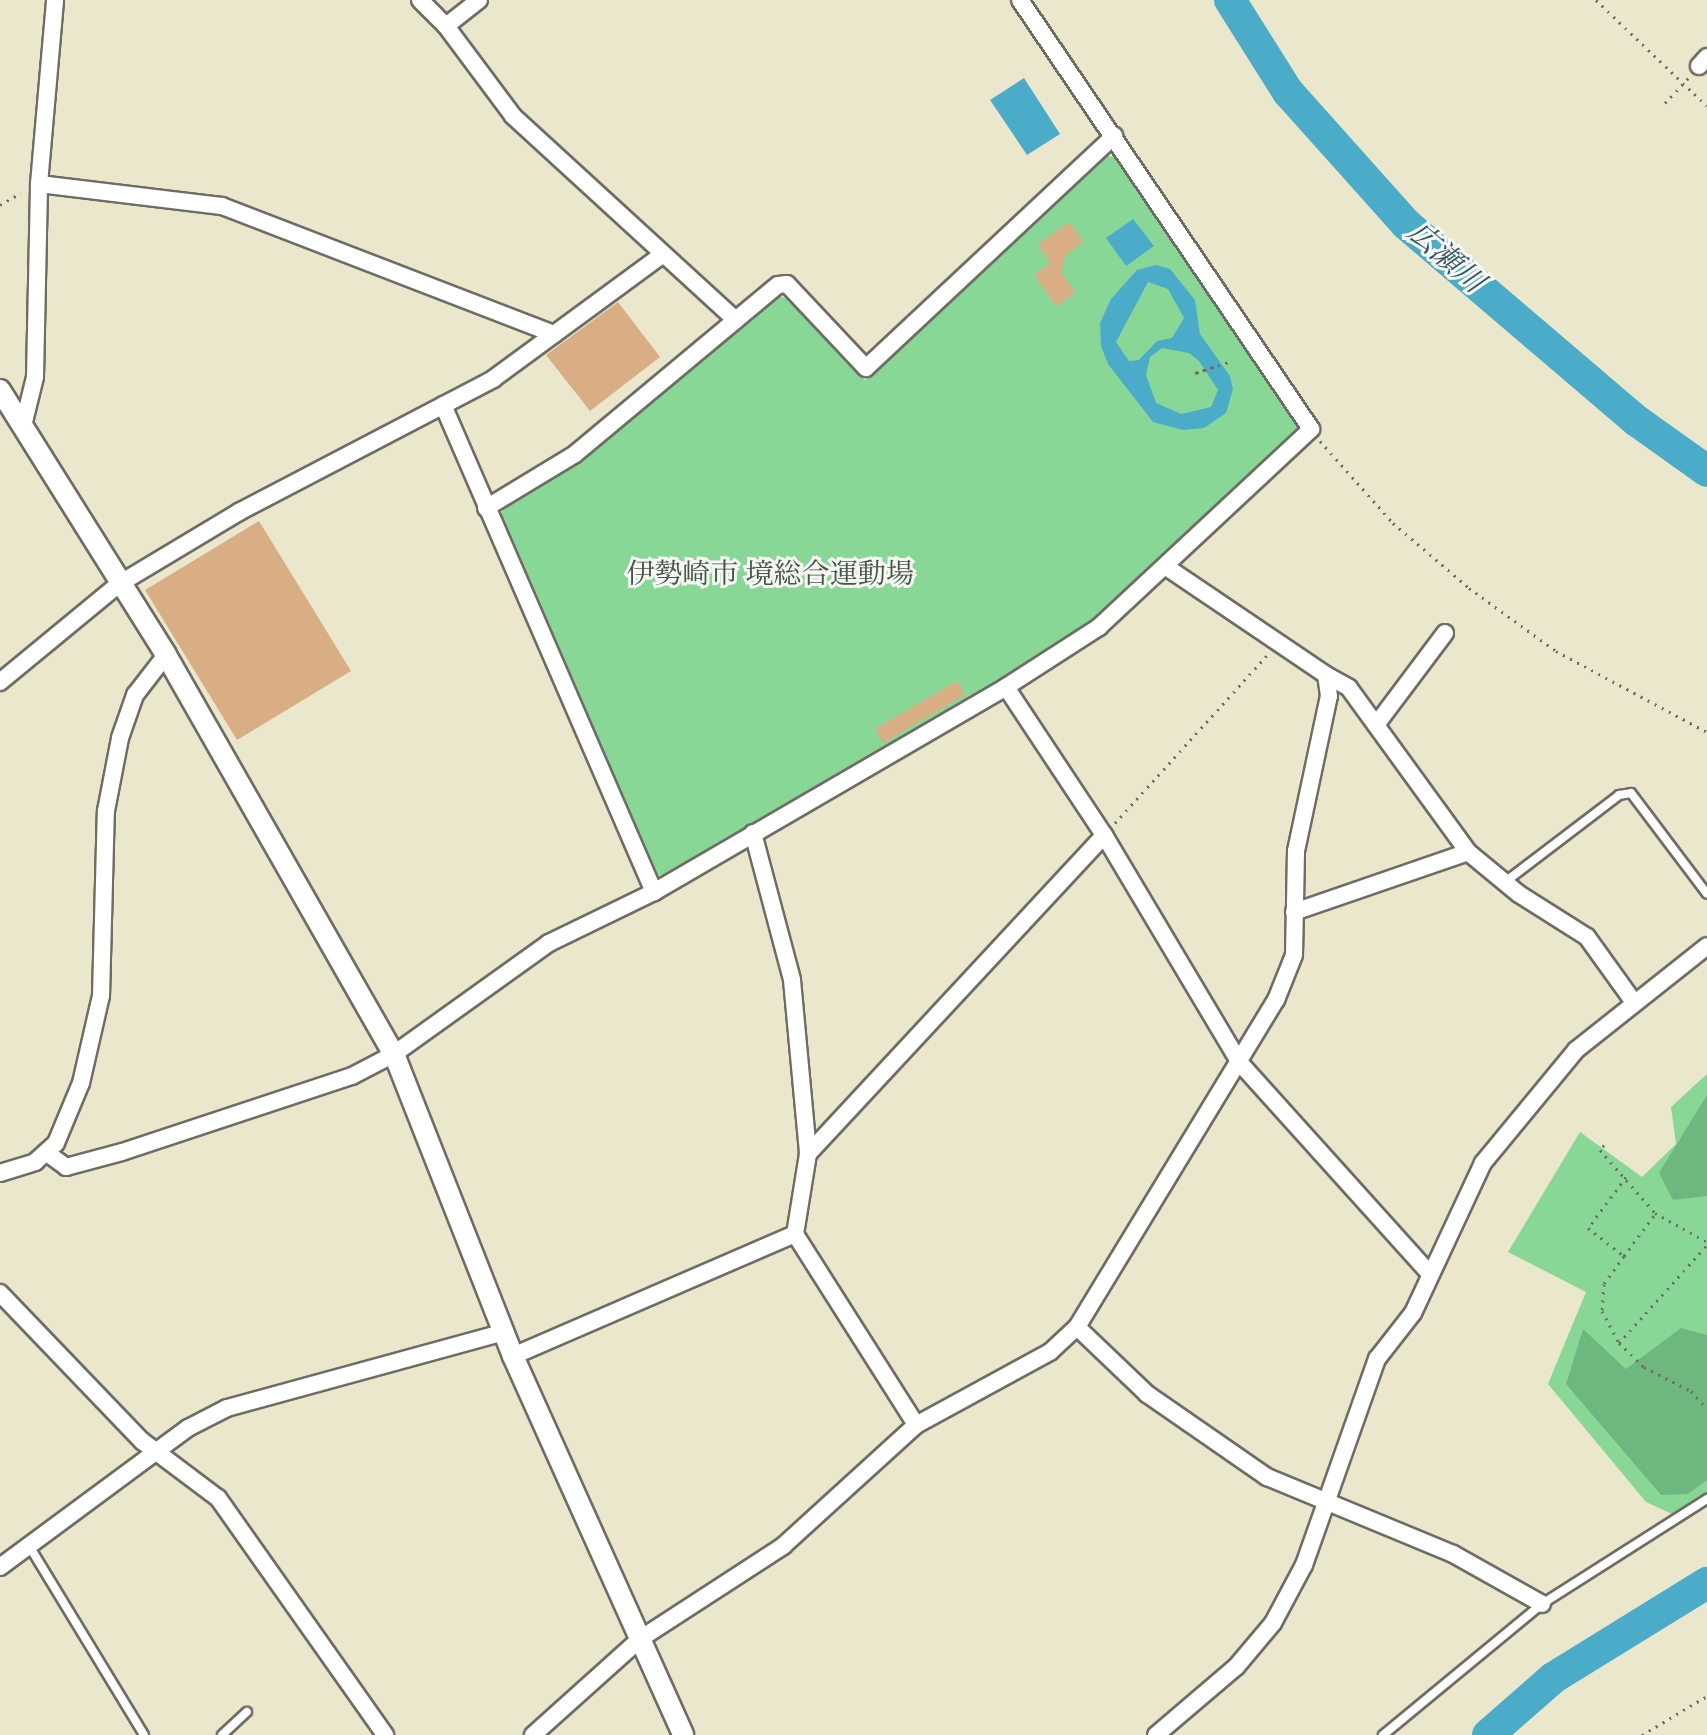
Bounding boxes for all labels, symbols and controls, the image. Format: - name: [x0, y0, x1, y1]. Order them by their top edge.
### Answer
- water label: 広瀬川: [1400, 214, 1492, 300]
- park label: 伊勢崎市 境総合運動場: [626, 556, 914, 590]

